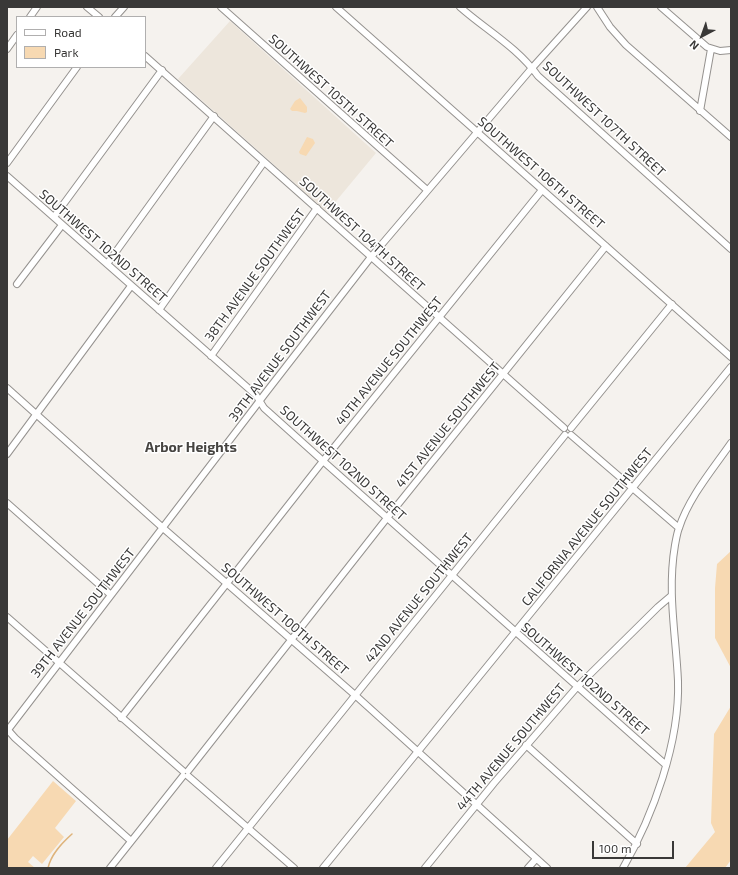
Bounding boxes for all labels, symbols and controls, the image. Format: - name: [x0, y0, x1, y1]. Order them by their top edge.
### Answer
- legend: [16, 16, 146, 68]
- north arrow: [682, 16, 722, 56]
- text: Road: [54, 25, 82, 39]
- street label: SOUTHWEST 105TH STREET: [265, 31, 397, 151]
- text: N: [687, 38, 701, 53]
- text: Park: [54, 45, 79, 59]
- street label: SOUTHWEST 107TH STREET: [539, 58, 669, 180]
- street label: SOUTHWEST 106TH STREET: [474, 114, 608, 232]
- street label: SOUTHWEST 104TH STREET: [296, 174, 428, 294]
- street label: SOUTHWEST 102ND STREET: [36, 186, 170, 306]
- street label: 38TH AVENUE SOUTHWEST: [202, 206, 308, 344]
- street label: 39TH AVENUE SOUTHWEST: [226, 287, 334, 425]
- street label: 40TH AVENUE SOUTHWEST: [332, 293, 446, 429]
- street label: 41ST AVENUE SOUTHWEST: [393, 359, 503, 491]
- street label: SOUTHWEST 102ND STREET: [277, 402, 409, 524]
- district label: Arbor Heights: [145, 439, 237, 455]
- street label: CALIFORNIA AVENUE SOUTHWEST: [518, 445, 656, 609]
- street label: 42ND AVENUE SOUTHWEST: [362, 530, 476, 666]
- street label: 39TH AVENUE SOUTHWEST: [28, 545, 138, 681]
- street label: SOUTHWEST 100TH STREET: [218, 560, 352, 678]
- street label: SOUTHWEST 102ND STREET: [518, 619, 652, 739]
- street label: 44TH AVENUE SOUTHWEST: [453, 680, 569, 814]
- scale bar: [594, 833, 676, 859]
- text: 100 m: [599, 841, 631, 855]

